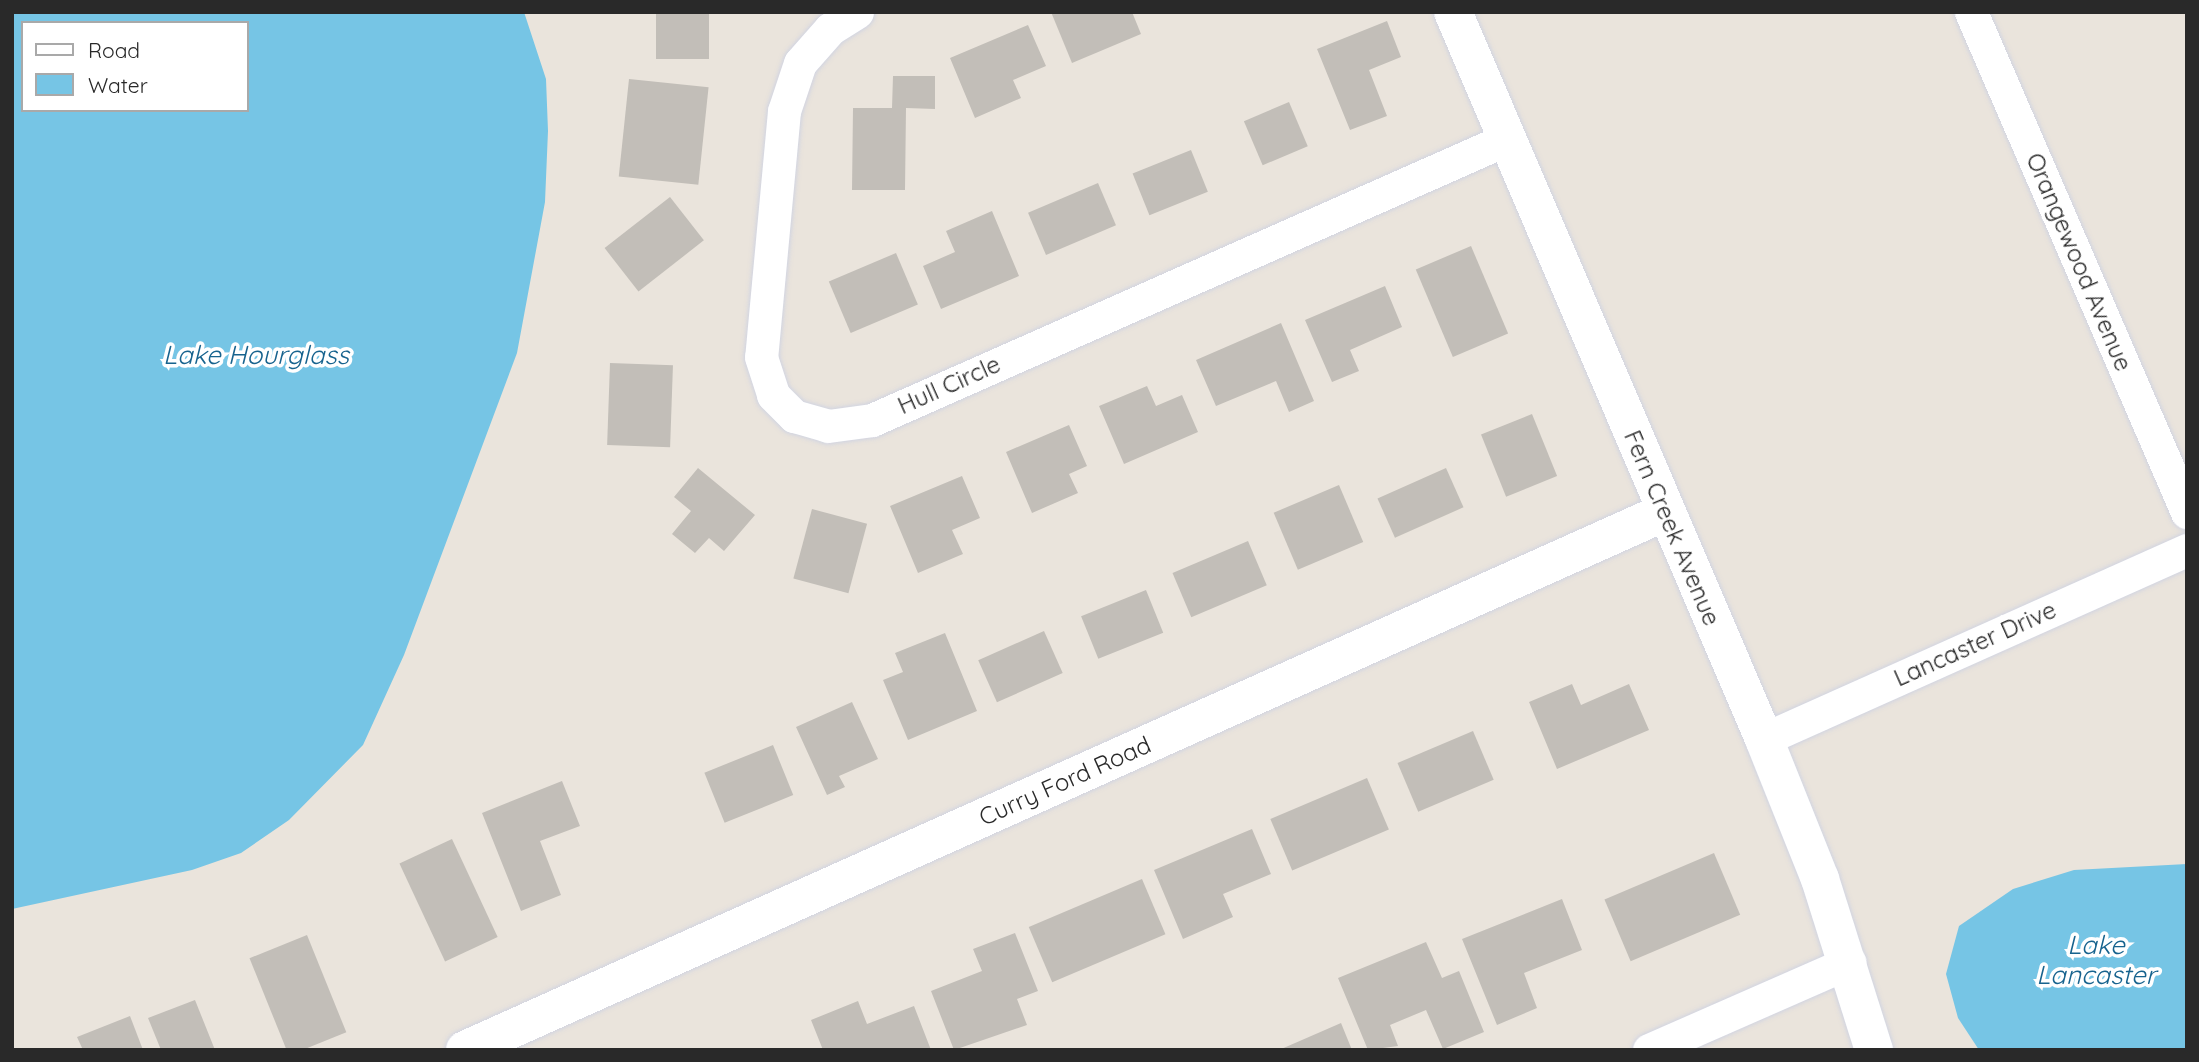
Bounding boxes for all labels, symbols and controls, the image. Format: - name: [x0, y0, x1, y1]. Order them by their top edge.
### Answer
- legend: [21, 21, 248, 112]
- text: Road: [88, 37, 140, 63]
- text: Water: [88, 72, 148, 98]
- street label: Orangewood Avenue: [2020, 149, 2138, 375]
- water label: Lake Hourglass: [163, 339, 349, 371]
- street label: Hull Circle: [893, 350, 1005, 420]
- street label: Fern Creek Avenue: [1618, 426, 1726, 630]
- street label: Lancaster Drive: [1889, 595, 2061, 693]
- street label: Curry Ford Road: [975, 730, 1155, 832]
- water label: Lake Lancaster: [2036, 929, 2156, 990]

